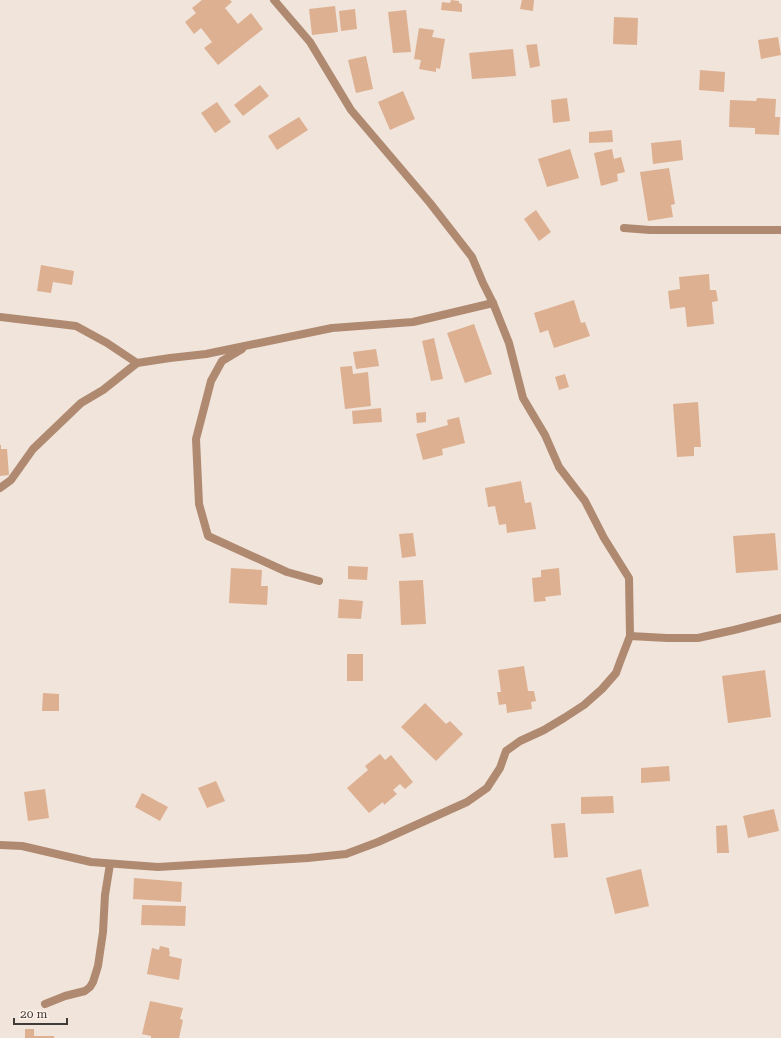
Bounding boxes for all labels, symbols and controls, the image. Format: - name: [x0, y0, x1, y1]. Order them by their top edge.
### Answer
- scale bar: [14, 1000, 67, 1026]
- text: 20 m: [20, 1007, 47, 1021]

